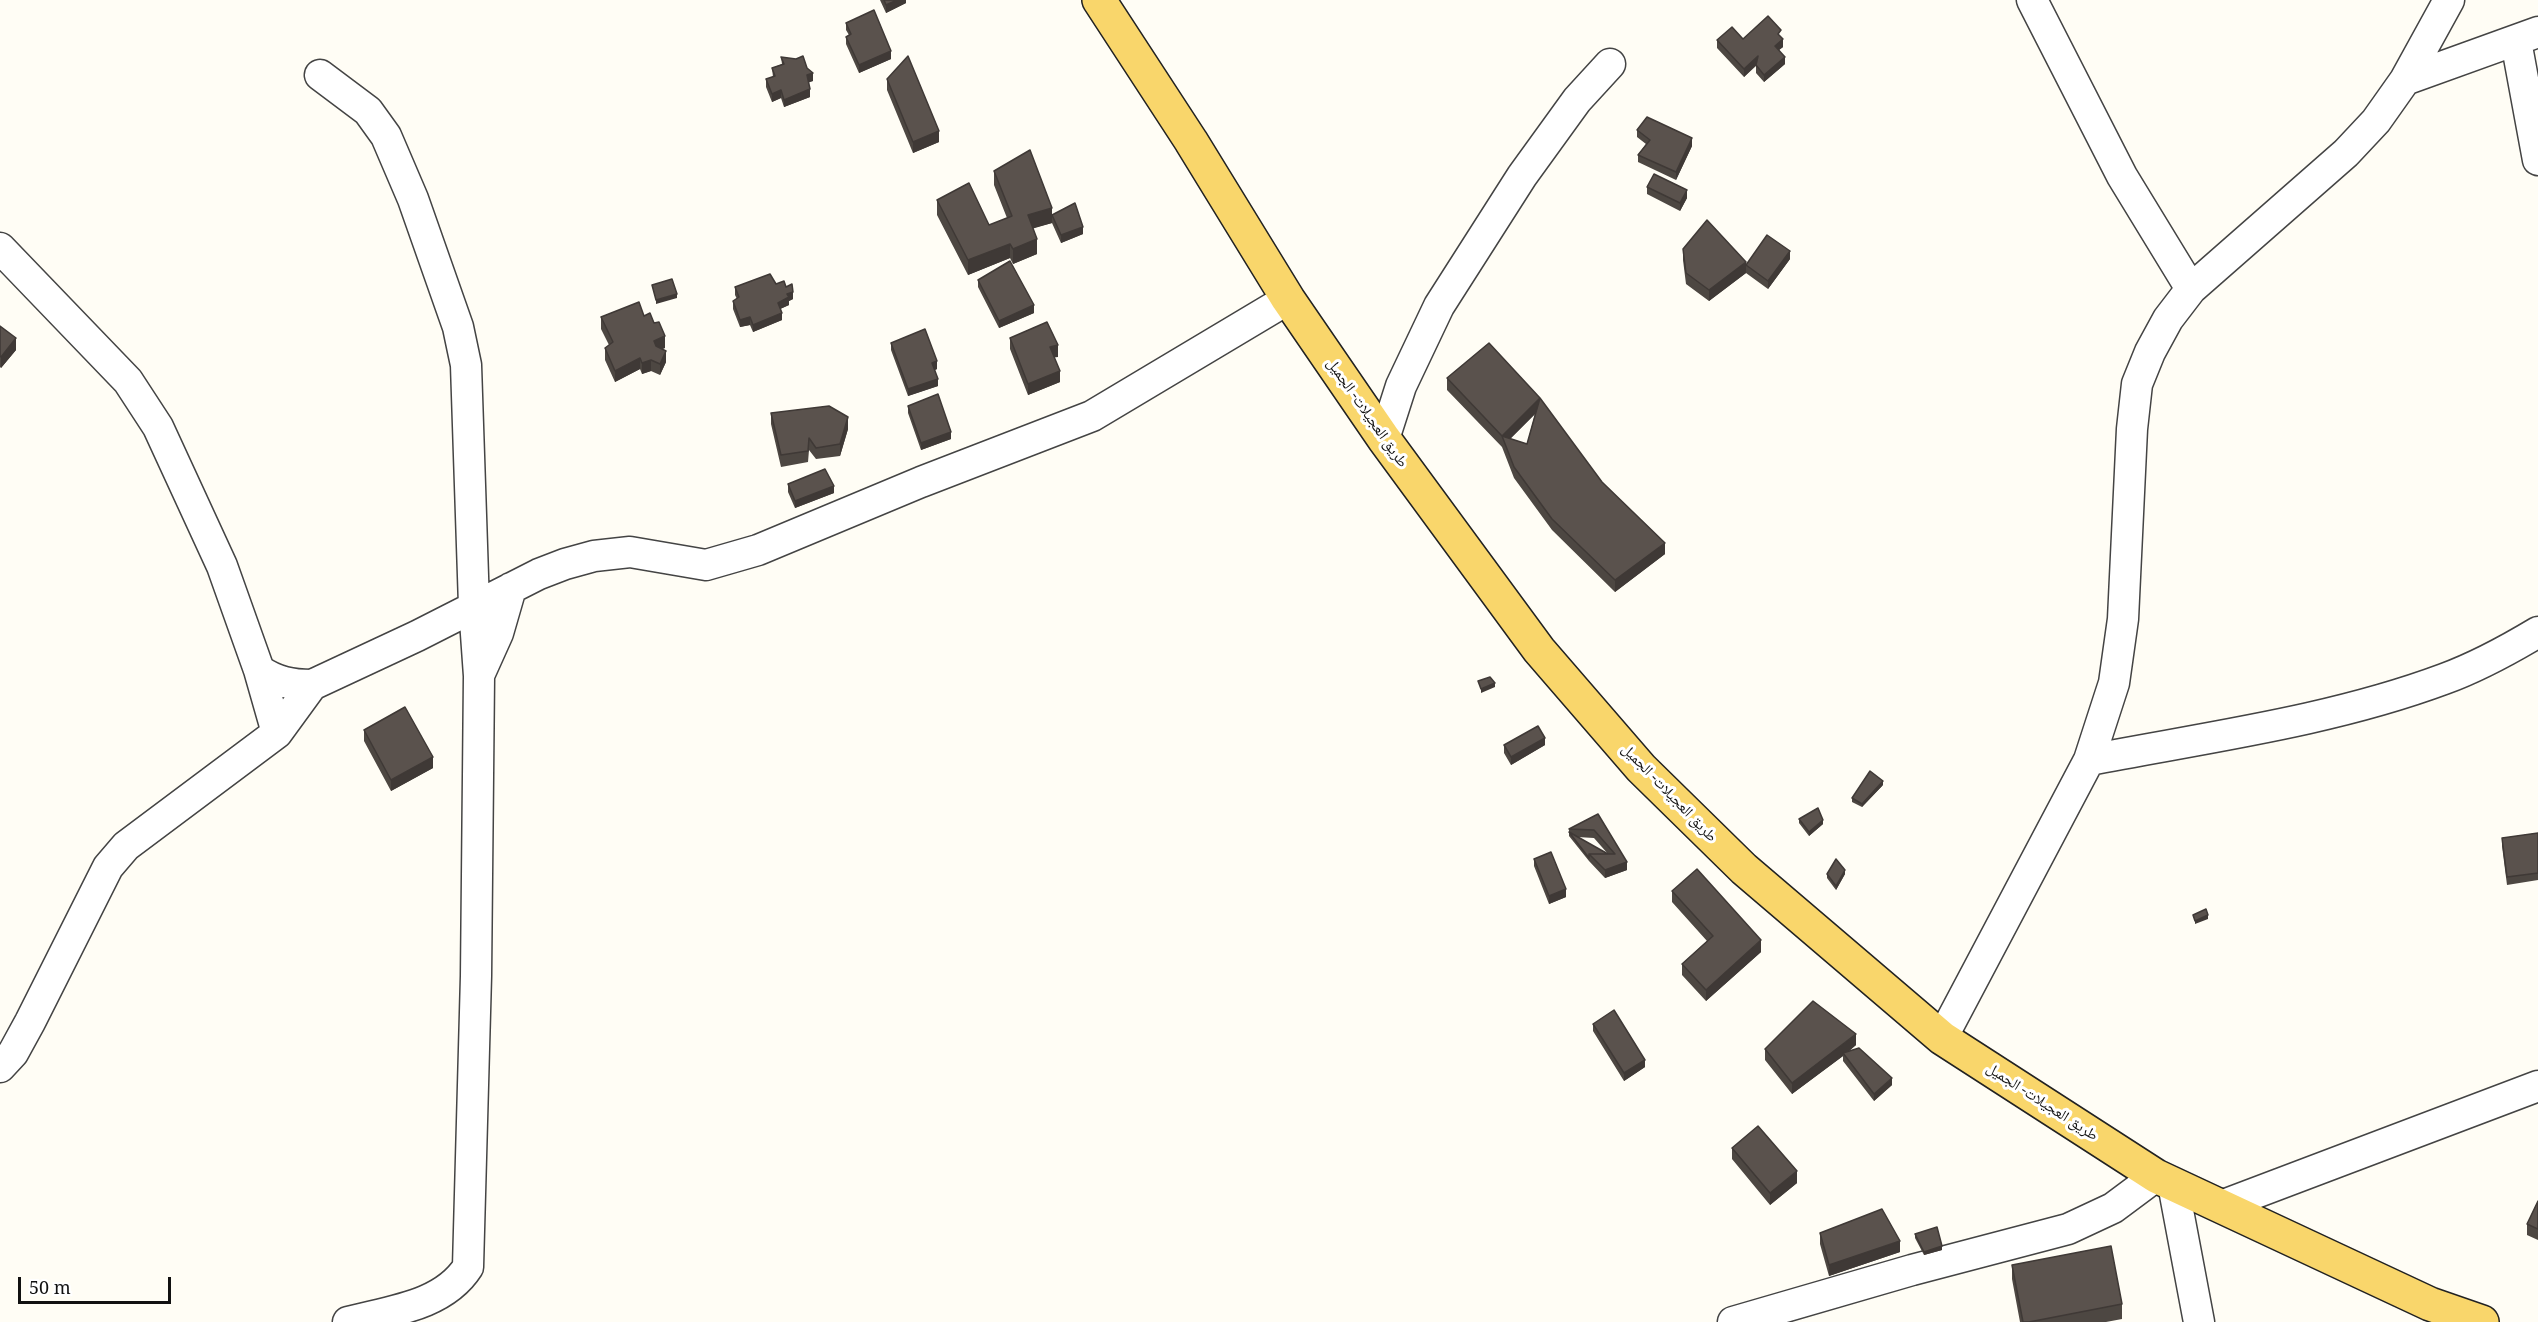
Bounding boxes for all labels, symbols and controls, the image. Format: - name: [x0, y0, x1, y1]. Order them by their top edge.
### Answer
- street label: طريق العجيلات- الجميل: [1322, 355, 1412, 471]
- street label: طريق العجيلات- الجميل: [1618, 740, 1720, 846]
- street label: طريق العجيلات- الجميل: [1983, 1059, 2101, 1145]
- scale bar: [21, 1265, 174, 1303]
- text: 50 m: [29, 1275, 71, 1299]

